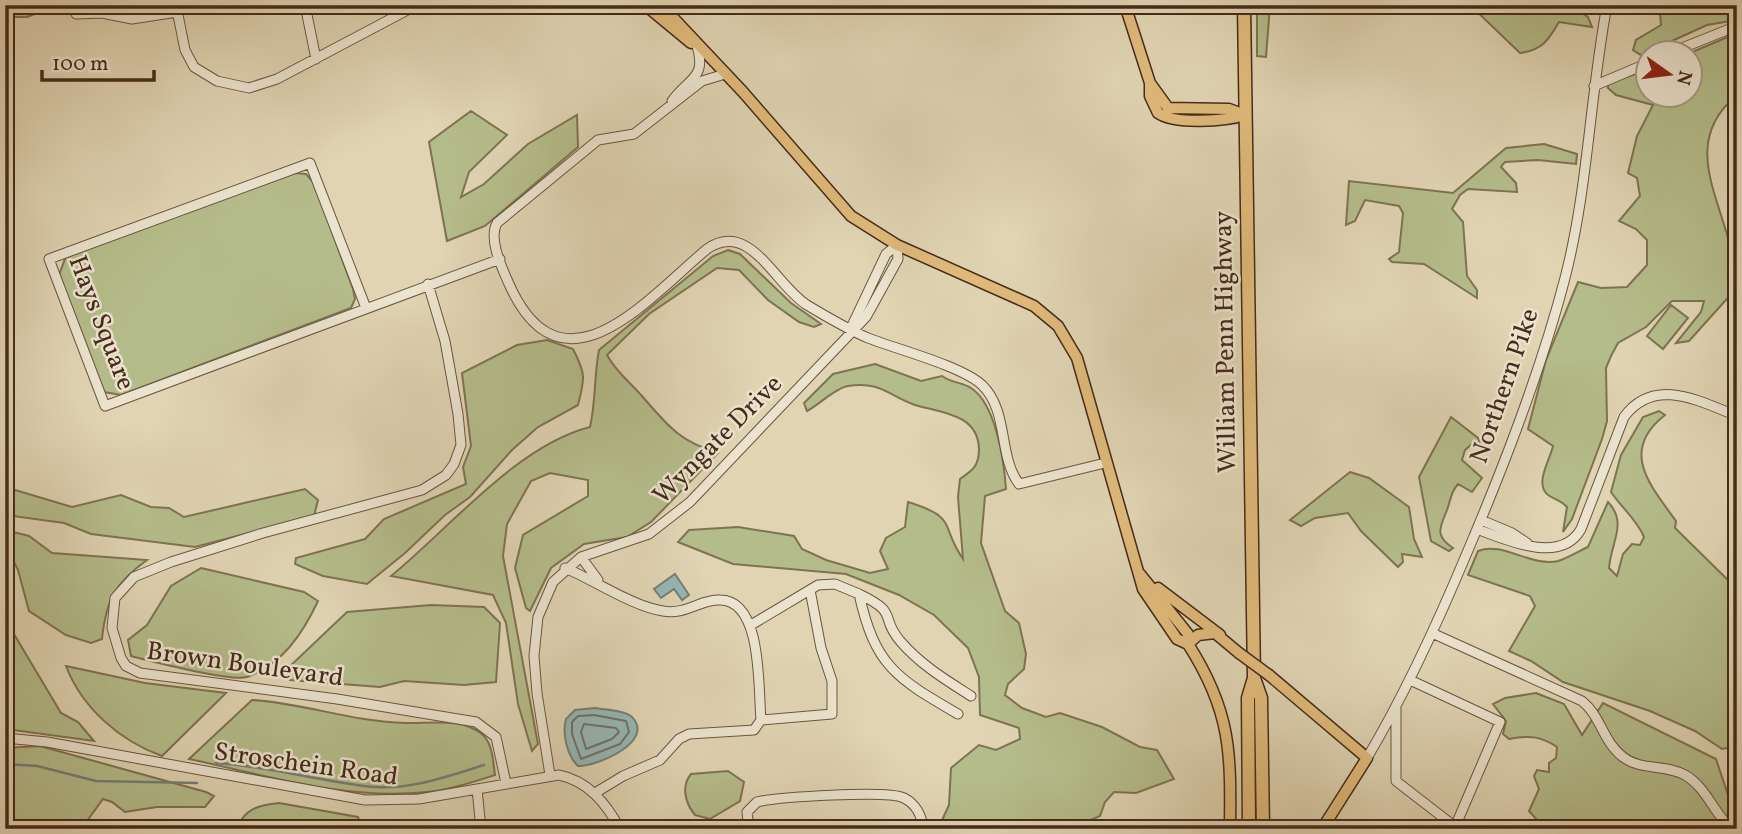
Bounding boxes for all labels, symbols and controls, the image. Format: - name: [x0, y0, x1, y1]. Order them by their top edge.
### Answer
- scale bar: [42, 38, 154, 82]
- north arrow: [1634, 38, 1704, 108]
- text: 100 m: [52, 50, 109, 79]
- text: N: [1669, 68, 1698, 88]
- street label: William Penn Highway: [1206, 211, 1246, 473]
- street label: Hays Square: [59, 250, 143, 396]
- street label: Northern Pike: [1462, 304, 1548, 468]
- street label: Wyngate Drive: [645, 367, 791, 513]
- street label: Brown Boulevard: [144, 633, 346, 697]
- street label: Stroschein Road: [212, 734, 400, 796]

